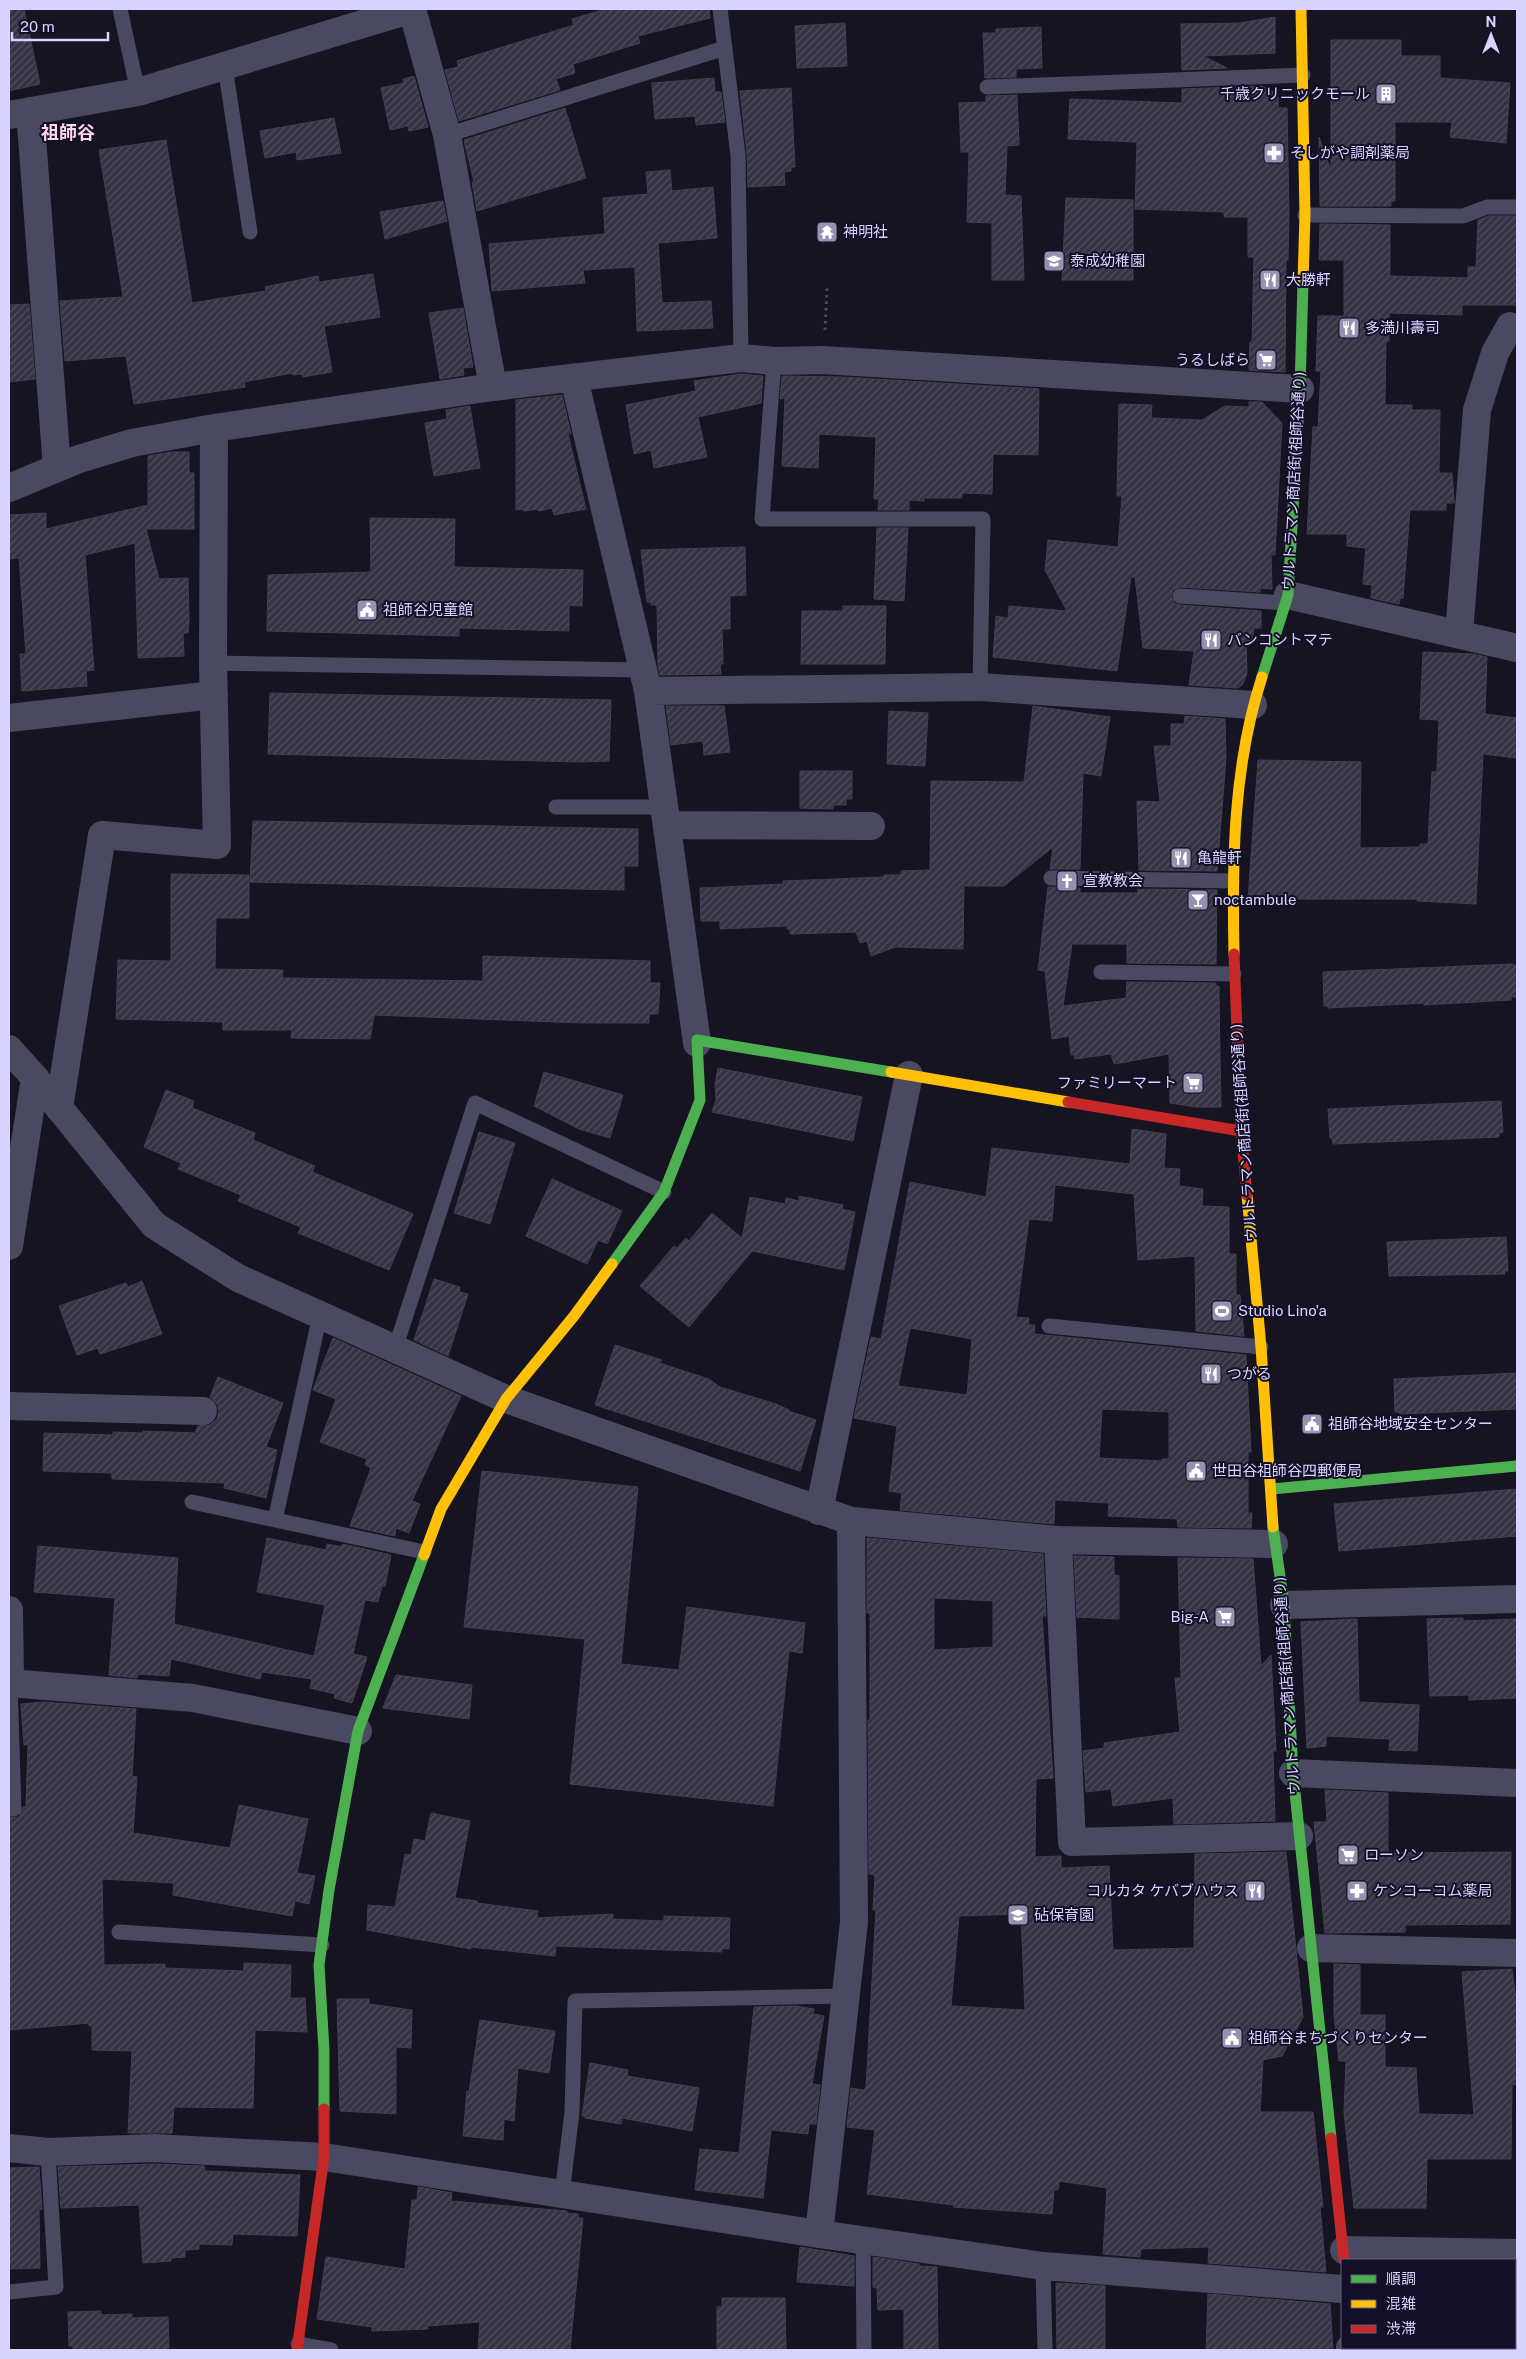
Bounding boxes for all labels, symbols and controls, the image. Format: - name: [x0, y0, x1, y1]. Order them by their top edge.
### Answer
- scale bar: [12, 10, 109, 42]
- north arrow: [1466, 10, 1516, 60]
- text: N: [1486, 14, 1496, 30]
- text: 20 m: [20, 18, 55, 35]
- building icon: 千歳クリニックモール: [1374, 82, 1398, 106]
- place label: 千歳クリニックモール: [1220, 85, 1370, 102]
- district label: 祖師谷: [41, 122, 95, 143]
- pharmacy icon: そしがや調剤薬局: [1262, 141, 1286, 165]
- place label: そしがや調剤薬局: [1290, 144, 1410, 161]
- temple icon: 神明社: [815, 220, 839, 244]
- place label: 神明社: [843, 223, 888, 240]
- school or university icon: 泰成幼稚園: [1042, 249, 1066, 273]
- place label: 泰成幼稚園: [1070, 252, 1145, 269]
- restaurant icon: 大勝軒: [1258, 268, 1282, 292]
- place label: 大勝軒: [1286, 271, 1331, 288]
- restaurant icon: 多満川壽司: [1337, 316, 1361, 340]
- place label: 多満川壽司: [1365, 319, 1440, 336]
- supermarket icon: うるしばら: [1254, 348, 1278, 372]
- place label: うるしばら: [1175, 351, 1250, 368]
- street label: ウルトラマン商店街(祖師谷通り): [1279, 371, 1308, 591]
- public building icon: 祖師谷児童館: [355, 598, 379, 622]
- place label: 祖師谷児童館: [383, 601, 473, 618]
- restaurant icon: バンコントマテ: [1199, 628, 1223, 652]
- place label: バンコントマテ: [1227, 631, 1333, 648]
- restaurant icon: 亀龍軒: [1169, 846, 1193, 870]
- place label: 亀龍軒: [1197, 849, 1242, 866]
- church icon: 宣教教会: [1055, 869, 1079, 893]
- place label: 宣教教会: [1083, 872, 1143, 889]
- bar icon: noctambule: [1186, 888, 1210, 912]
- place label: noctambule: [1214, 891, 1296, 908]
- street label: ウルトラマン商店街(祖師谷通り): [1227, 1023, 1260, 1243]
- supermarket icon: ファミリーマート: [1181, 1071, 1205, 1095]
- place label: ファミリーマート: [1057, 1074, 1177, 1091]
- sports icon: Studio Lino'a: [1210, 1299, 1234, 1323]
- place label: Studio Lino'a: [1238, 1302, 1327, 1319]
- restaurant icon: つがる: [1199, 1362, 1223, 1386]
- place label: つがる: [1227, 1365, 1272, 1382]
- public building icon: 祖師谷地域安全センター: [1300, 1412, 1324, 1436]
- place label: 祖師谷地域安全センター: [1328, 1415, 1493, 1432]
- public building icon: 世田谷祖師谷四郵便局: [1184, 1459, 1208, 1483]
- place label: 世田谷祖師谷四郵便局: [1212, 1462, 1362, 1479]
- street label: ウルトラマン商店街(祖師谷通り): [1270, 1576, 1303, 1796]
- supermarket icon: Big-A: [1213, 1605, 1237, 1629]
- place label: Big-A: [1171, 1608, 1209, 1625]
- supermarket icon: ローソン: [1336, 1843, 1360, 1867]
- place label: ローソン: [1364, 1846, 1424, 1863]
- restaurant icon: コルカタ ケバブハウス: [1243, 1879, 1267, 1903]
- pharmacy icon: ケンコーコム薬局: [1345, 1879, 1369, 1903]
- place label: コルカタ ケバブハウス: [1086, 1882, 1239, 1899]
- place label: ケンコーコム薬局: [1373, 1882, 1493, 1899]
- school or university icon: 砧保育園: [1006, 1903, 1030, 1927]
- place label: 砧保育園: [1034, 1906, 1094, 1923]
- public building icon: 祖師谷まちづくりセンター: [1220, 2026, 1244, 2050]
- place label: 祖師谷まちづくりセンター: [1248, 2029, 1428, 2046]
- legend: [1341, 2259, 1516, 2349]
- text: 順調: [1386, 2270, 1416, 2287]
- text: 混雑: [1386, 2295, 1416, 2312]
- text: 渋滞: [1386, 2320, 1416, 2337]

